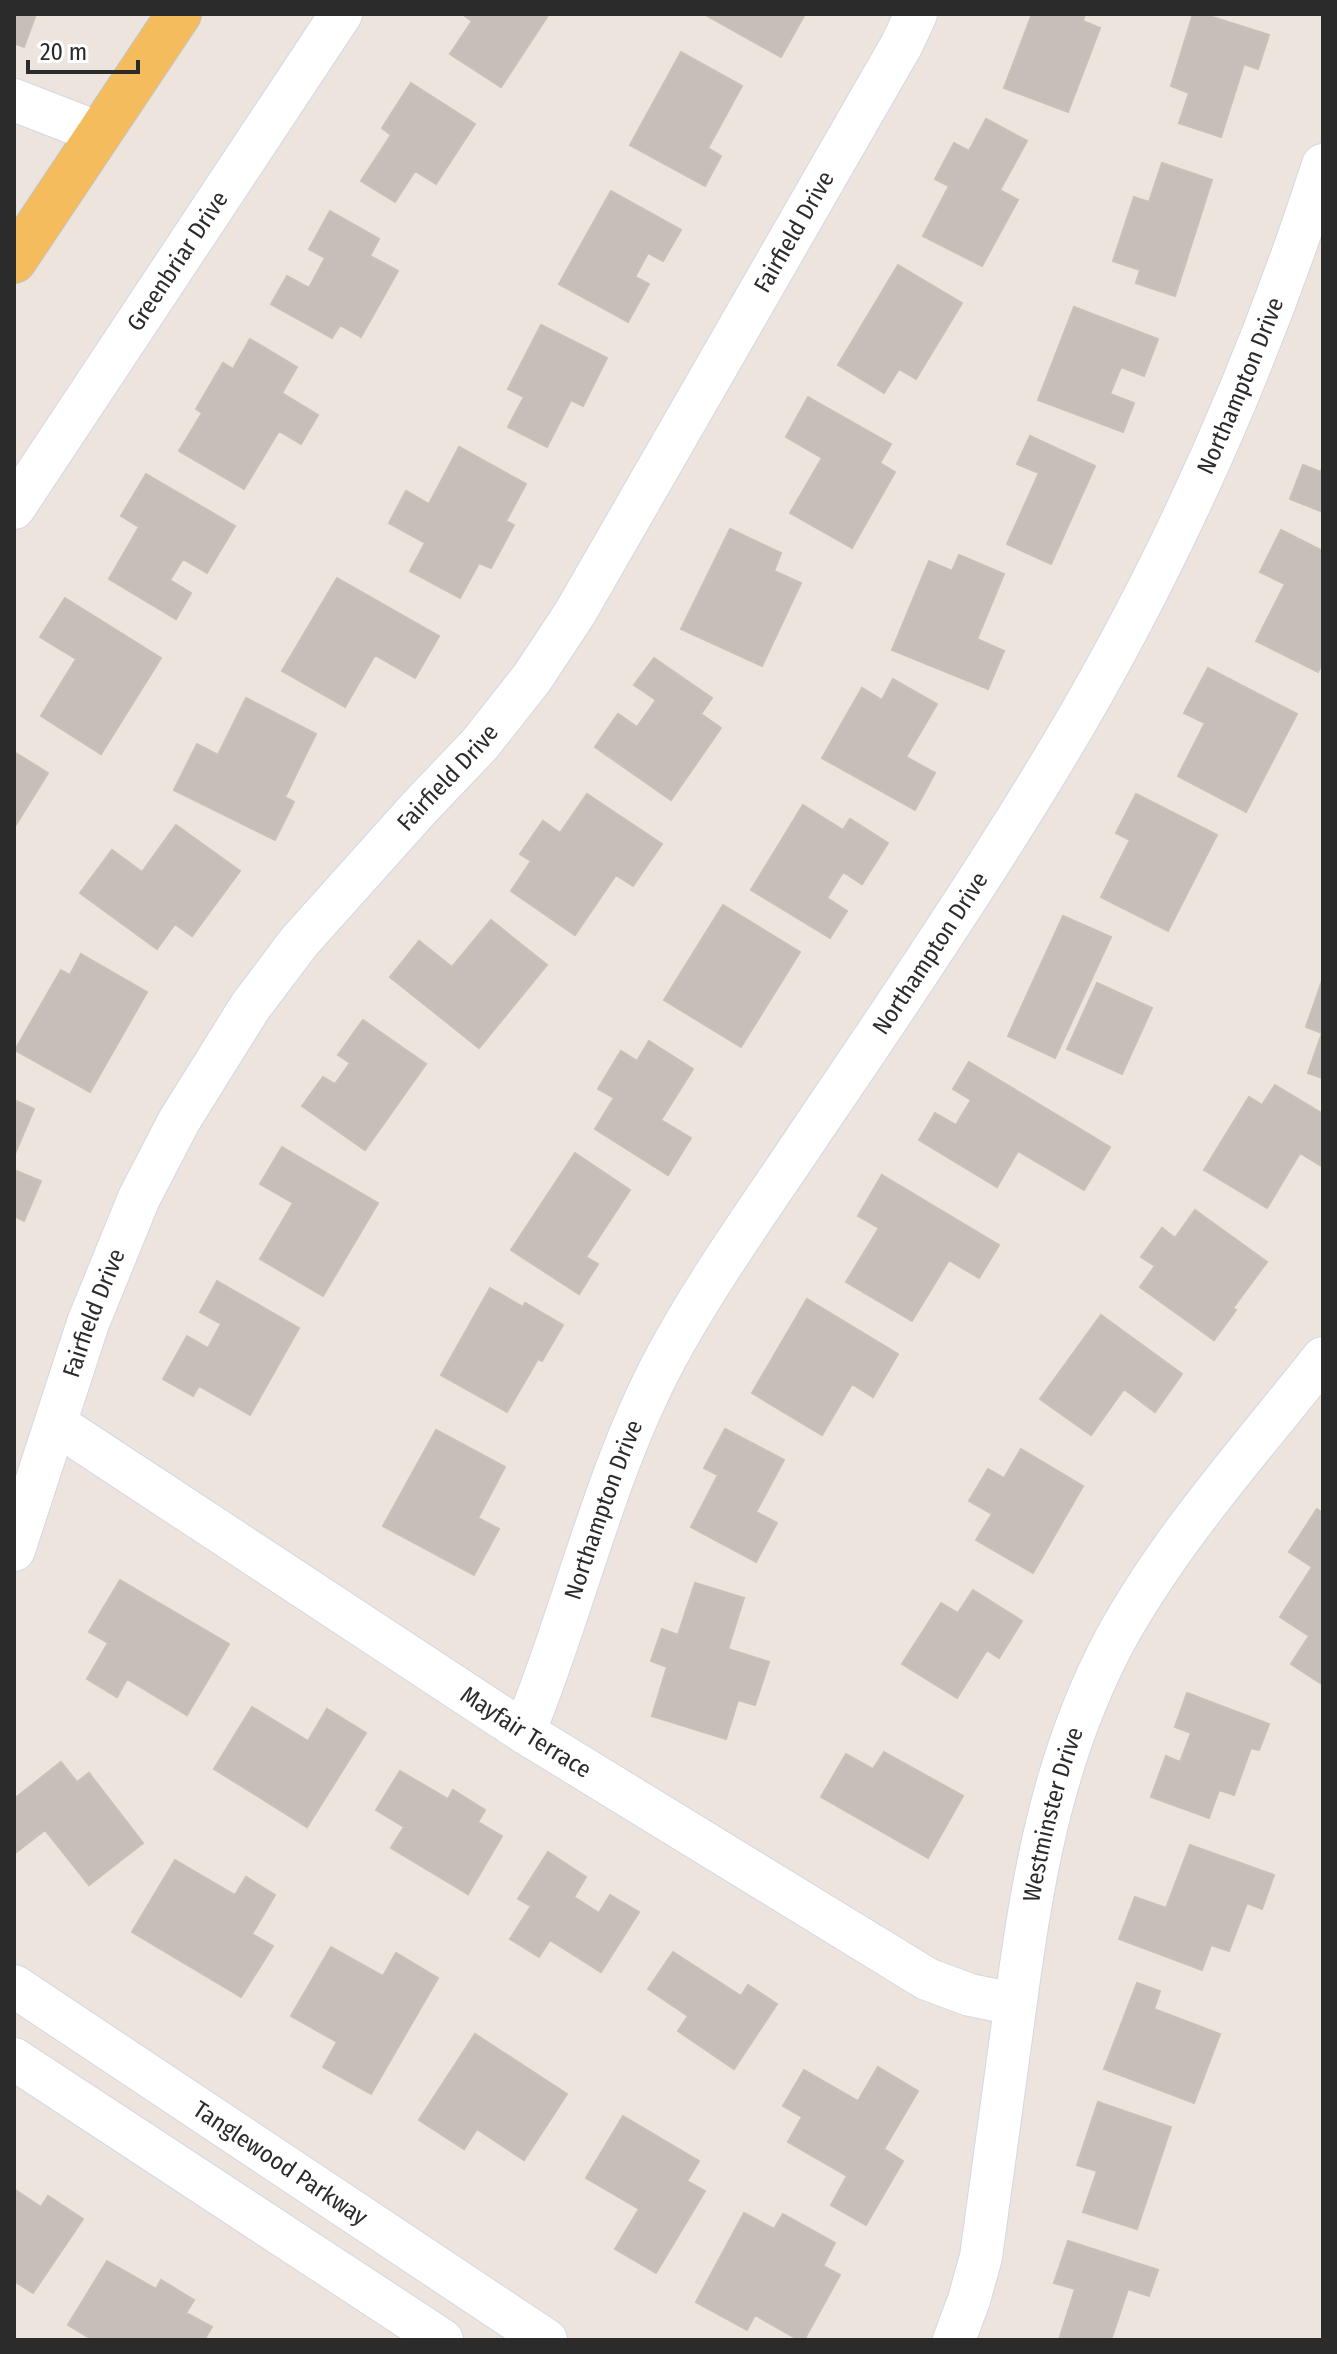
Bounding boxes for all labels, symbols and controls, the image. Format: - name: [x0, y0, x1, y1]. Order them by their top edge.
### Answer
- scale bar: [28, 24, 138, 74]
- text: 20 m: [40, 38, 87, 66]
- street label: Fairfield Drive: [748, 166, 840, 298]
- street label: Greenbriar Drive: [121, 186, 234, 336]
- street label: Northampton Drive: [1191, 294, 1289, 478]
- street label: Fairfield Drive: [391, 719, 504, 837]
- street label: Northampton Drive: [867, 867, 994, 1040]
- street label: Fairfield Drive: [57, 1245, 131, 1381]
- street label: Northampton Drive: [559, 1416, 648, 1603]
- street label: Mayfair Terrace: [456, 1680, 596, 1784]
- street label: Westminster Drive: [1017, 1723, 1089, 1904]
- street label: Tanglewood Parkway: [188, 2095, 373, 2231]

